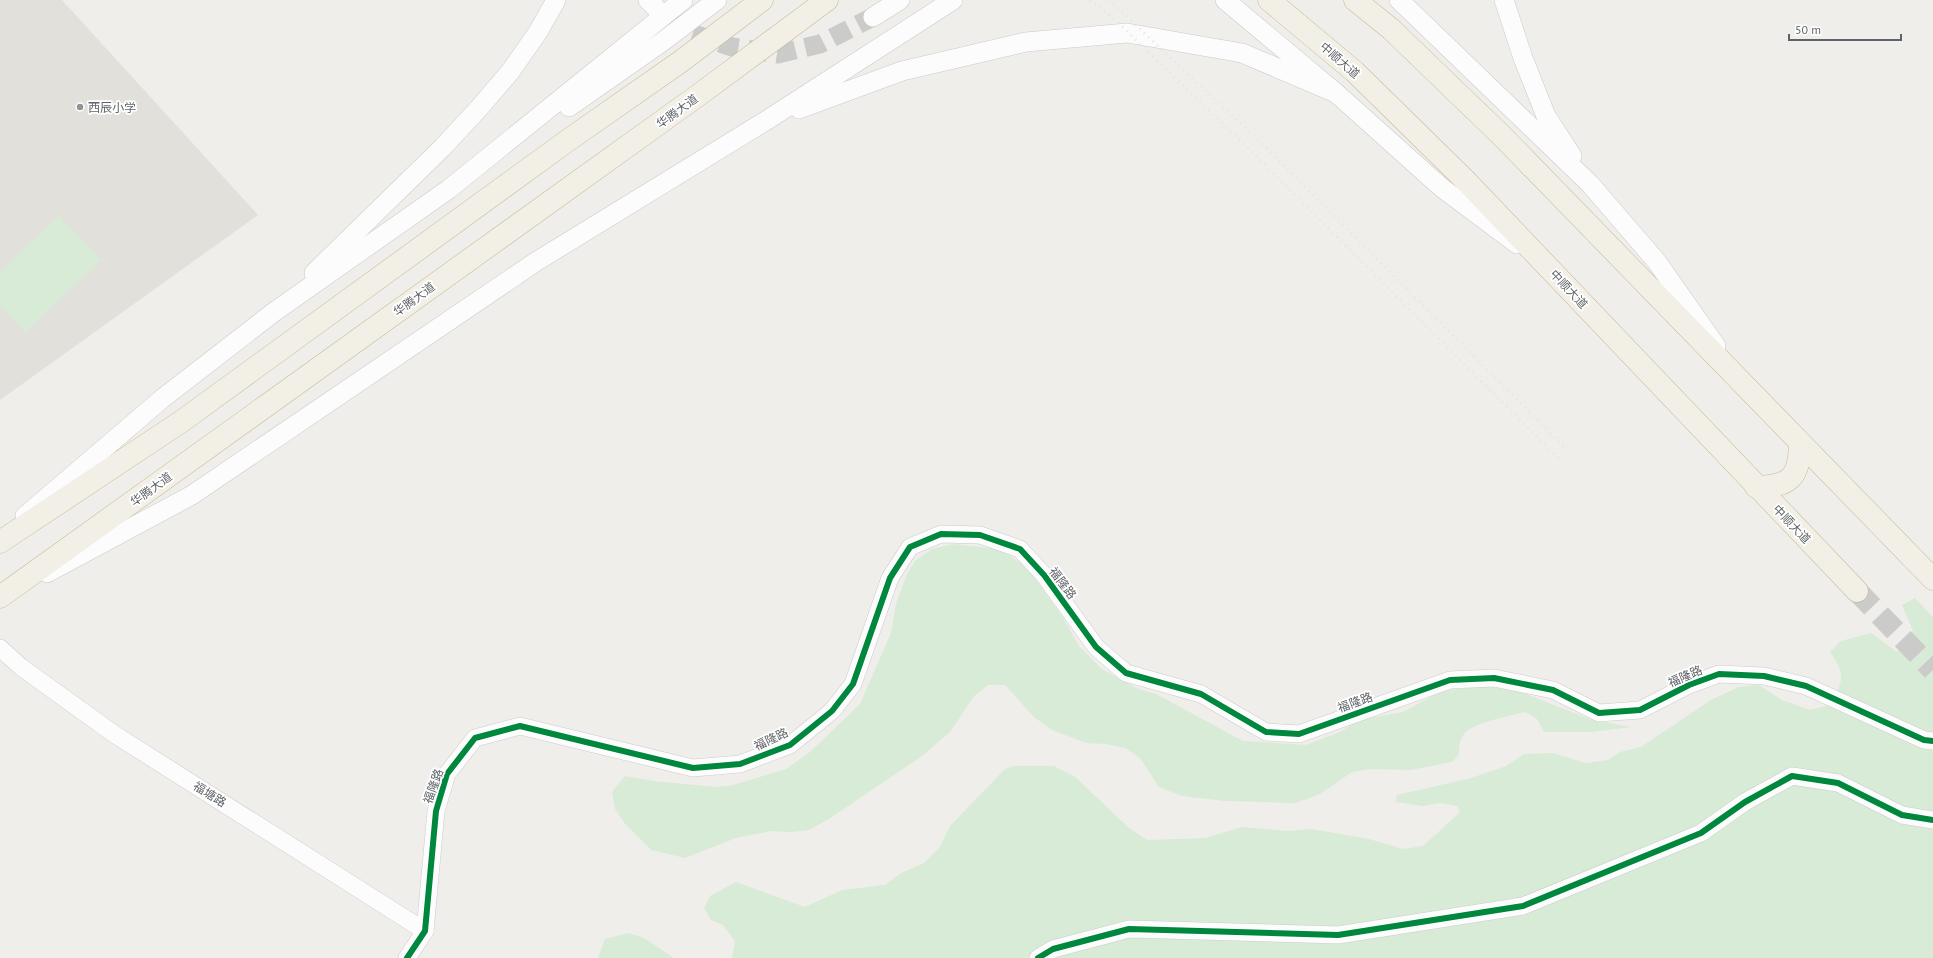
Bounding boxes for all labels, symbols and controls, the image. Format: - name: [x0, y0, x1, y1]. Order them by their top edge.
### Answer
- scale bar: [1789, 16, 1901, 42]
- text: 50 m: [1795, 22, 1821, 37]
- street label: 中顺大道: [1317, 39, 1363, 81]
- street label: 华腾大道: [653, 91, 701, 131]
- place label: 西辰小学: [88, 100, 136, 115]
- marker: 西辰小学: [75, 102, 85, 112]
- street label: 中顺大道: [1547, 266, 1591, 312]
- street label: 华腾大道: [390, 279, 438, 319]
- street label: 华腾大道: [127, 469, 175, 509]
- street label: 中顺大道: [1770, 502, 1814, 546]
- street label: 福隆路: [1046, 564, 1080, 602]
- street label: 福隆路: [1665, 662, 1705, 690]
- street label: 福隆路: [1336, 689, 1374, 715]
- street label: 福隆路: [752, 725, 790, 753]
- street label: 福隆路: [420, 767, 446, 805]
- street label: 福塘路: [191, 778, 229, 810]

